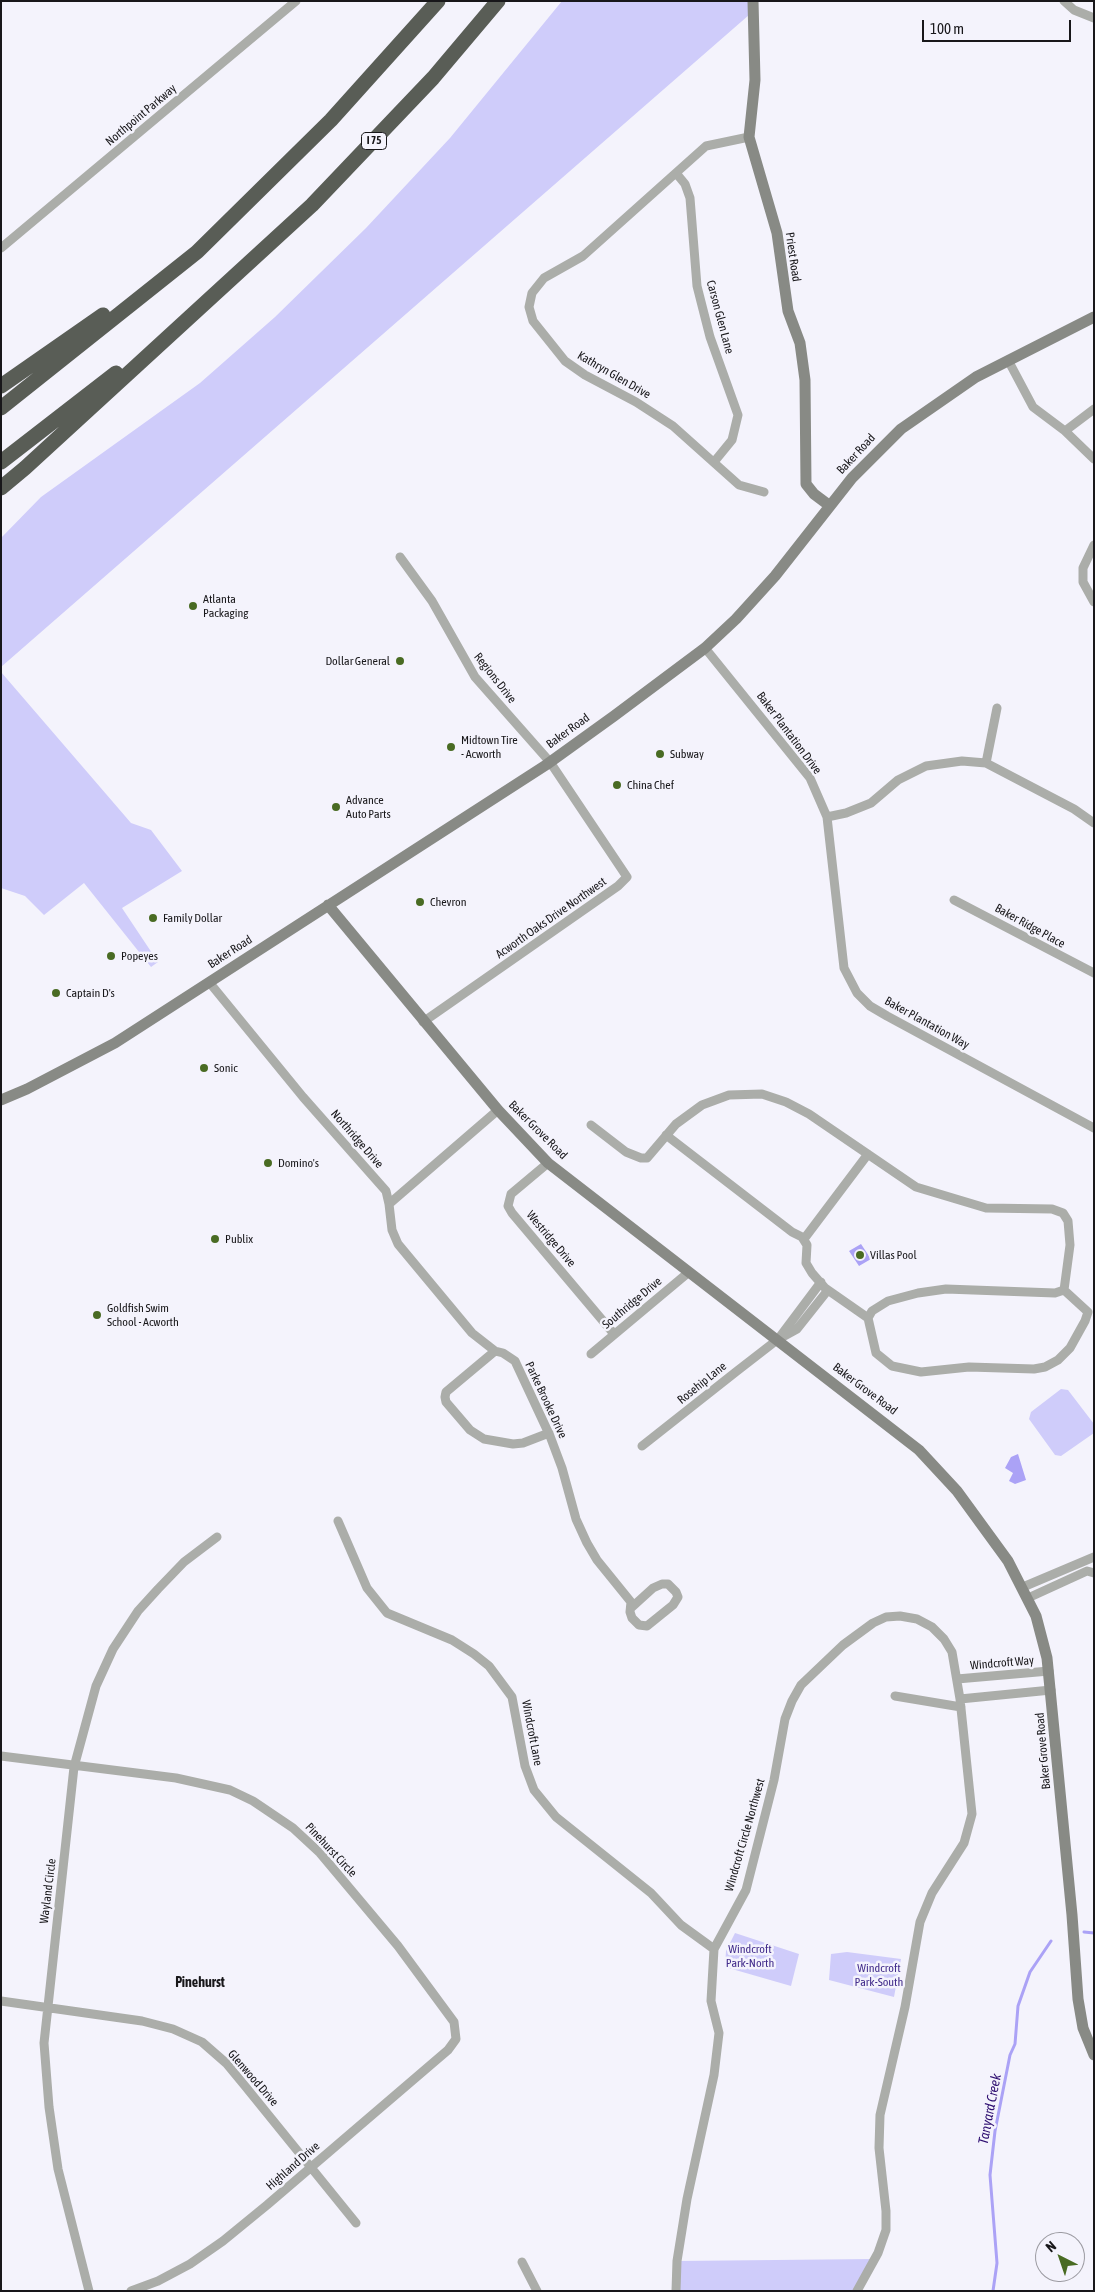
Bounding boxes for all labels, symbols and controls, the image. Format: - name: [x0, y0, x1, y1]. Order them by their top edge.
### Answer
- scale bar: [925, 10, 1074, 42]
- text: 100 m: [930, 20, 964, 37]
- street label: Northpoint Parkway: [103, 81, 179, 149]
- road number: I 75: [362, 132, 386, 150]
- street label: Priest Road: [782, 231, 804, 283]
- street label: Carson Glen Lane: [703, 279, 737, 355]
- street label: Kathryn Glen Drive: [575, 348, 653, 402]
- street label: Baker Road: [834, 431, 878, 477]
- place label: Atlanta Packaging: [203, 592, 248, 620]
- marker: Atlanta Packaging: [187, 600, 199, 612]
- street label: Regions Drive: [471, 650, 519, 706]
- place label: Dollar General: [325, 654, 390, 668]
- marker: Dollar General: [394, 655, 406, 667]
- street label: Baker Plantation Drive: [753, 689, 825, 777]
- street label: Baker Road: [544, 711, 592, 751]
- place label: Midtown Tire - Acworth: [461, 733, 518, 761]
- marker: Midtown Tire - Acworth: [445, 741, 457, 753]
- place label: Subway: [670, 747, 704, 761]
- marker: Subway: [654, 748, 666, 760]
- place label: China Chef: [627, 778, 674, 792]
- marker: China Chef: [611, 779, 623, 791]
- place label: Advance Auto Parts: [346, 793, 391, 821]
- marker: Advance Auto Parts: [330, 801, 342, 813]
- street label: Acworth Oaks Drive Northwest: [493, 874, 609, 962]
- place label: Chevron: [430, 895, 466, 909]
- marker: Chevron: [414, 896, 426, 908]
- street label: Baker Ridge Place: [992, 901, 1068, 951]
- place label: Family Dollar: [163, 911, 222, 925]
- marker: Family Dollar: [147, 912, 159, 924]
- street label: Baker Road: [205, 932, 255, 972]
- place label: Popeyes: [121, 949, 158, 963]
- marker: Popeyes: [105, 950, 117, 962]
- place label: Captain D's: [66, 986, 115, 1000]
- marker: Captain D's: [50, 987, 62, 999]
- street label: Baker Plantation Way: [882, 994, 972, 1052]
- place label: Sonic: [214, 1061, 238, 1075]
- marker: Sonic: [198, 1062, 210, 1074]
- street label: Baker Grove Road: [506, 1098, 570, 1162]
- street label: Northridge Drive: [328, 1107, 386, 1171]
- place label: Domino's: [278, 1156, 319, 1170]
- marker: Domino's: [262, 1157, 274, 1169]
- street label: Westridge Drive: [523, 1208, 579, 1270]
- place label: Publix: [225, 1232, 253, 1246]
- marker: Publix: [209, 1233, 221, 1245]
- place label: Villas Pool: [870, 1248, 917, 1262]
- marker: Villas Pool: [854, 1249, 866, 1261]
- street label: Southridge Drive: [599, 1274, 665, 1332]
- place label: Goldfish Swim School - Acworth: [107, 1301, 179, 1329]
- marker: Goldfish Swim School - Acworth: [91, 1309, 103, 1321]
- street label: Parke Brooke Drive: [522, 1359, 570, 1441]
- street label: Rosehip Lane: [675, 1359, 729, 1407]
- street label: Baker Grove Road: [830, 1360, 900, 1418]
- street label: Windcroft Way: [970, 1653, 1034, 1673]
- street label: Windcroft Lane: [519, 1699, 545, 1767]
- street label: Baker Grove Road: [1032, 1712, 1054, 1790]
- street label: Windcroft Circle Northwest: [722, 1777, 768, 1893]
- street label: Pinehurst Circle: [302, 1820, 360, 1880]
- street label: Wayland Circle: [37, 1858, 59, 1924]
- park label: Windcroft Park-North: [726, 1942, 774, 1970]
- park label: Windcroft Park-South: [855, 1961, 903, 1989]
- district label: Pinehurst: [175, 1975, 225, 1991]
- street label: Glenwood Drive: [225, 2047, 281, 2109]
- water label: Tanyard Creek: [975, 2072, 1005, 2146]
- street label: Highland Drive: [263, 2139, 323, 2193]
- north arrow: [1035, 2232, 1085, 2282]
- text: N: [1042, 2238, 1059, 2255]

